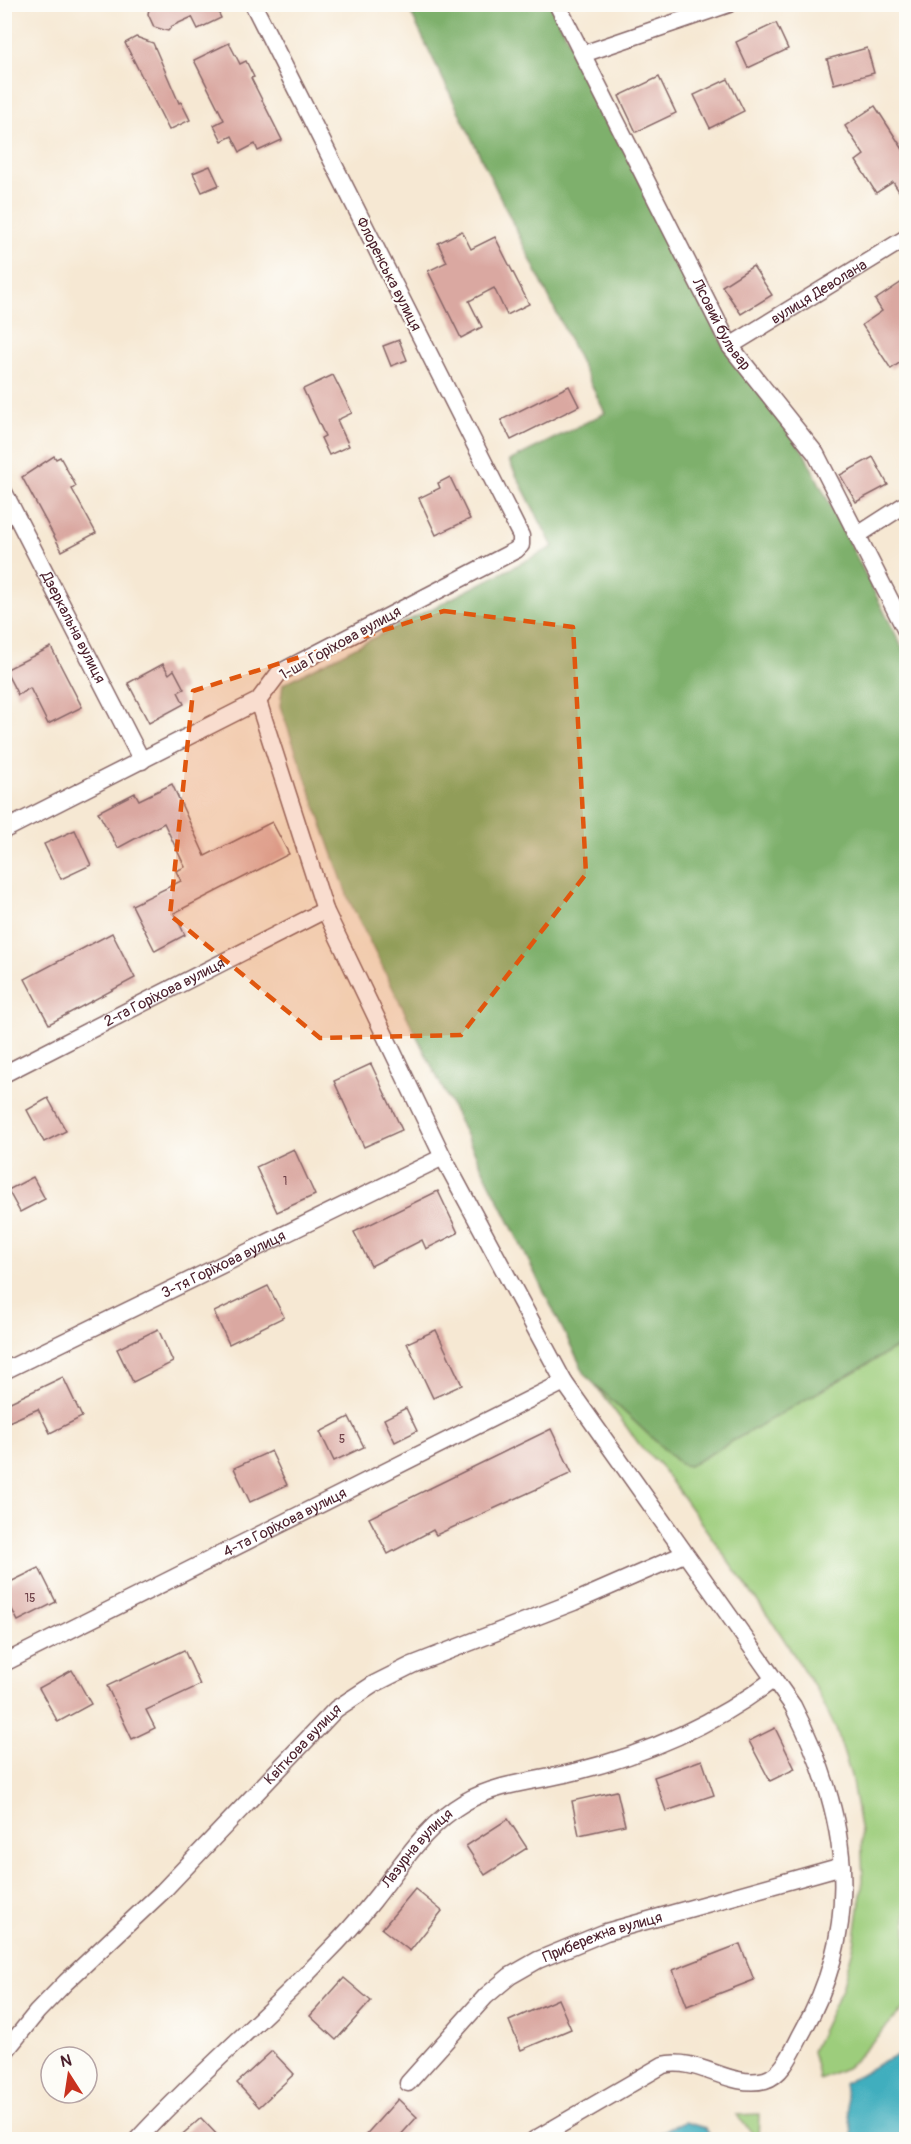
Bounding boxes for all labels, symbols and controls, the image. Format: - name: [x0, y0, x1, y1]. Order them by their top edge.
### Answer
- street label: Флоренська вулиця: [352, 214, 425, 334]
- street label: вулиця Деволана: [767, 255, 870, 329]
- street label: Лісовий бульвар: [687, 274, 755, 374]
- street label: Дзеркальна вулиця: [36, 568, 109, 686]
- street label: 1-ша Горіхова вулиця: [276, 602, 404, 685]
- street label: 2-га Горіхова вулиця: [101, 954, 228, 1031]
- house number: 1: [283, 1174, 287, 1189]
- street label: 3-тя Горіхова вулиця: [158, 1226, 289, 1303]
- house number: 5: [339, 1432, 345, 1447]
- street label: 4-та Горіхова вулиця: [220, 1484, 350, 1562]
- house number: 15: [24, 1591, 36, 1606]
- street label: Квіткова вулиця: [260, 1699, 345, 1789]
- street label: Лазурна вулиця: [377, 1805, 457, 1893]
- street label: Прибережна вулиця: [540, 1908, 664, 1967]
- north arrow: [39, 2045, 99, 2105]
- text: N: [59, 2050, 74, 2072]

